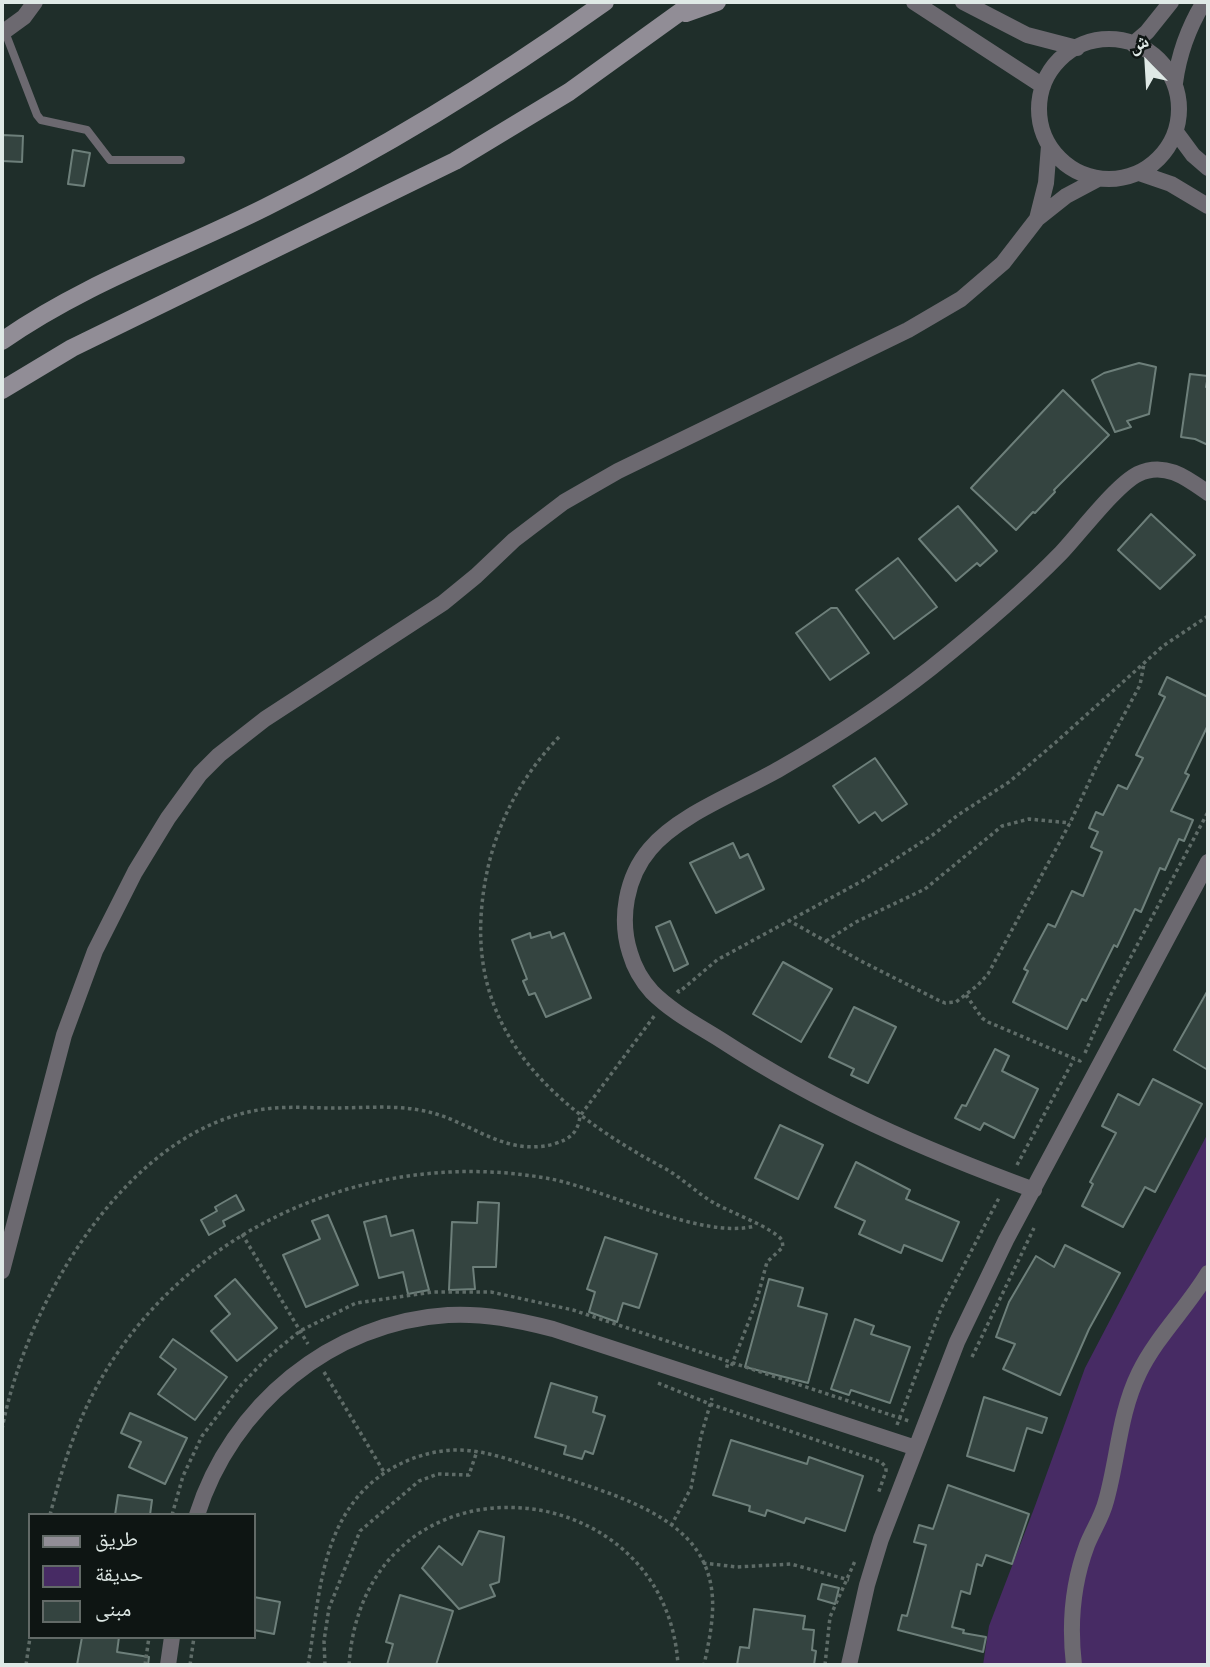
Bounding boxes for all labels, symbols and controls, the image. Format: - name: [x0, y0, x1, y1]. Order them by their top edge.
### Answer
- north arrow: [1112, 28, 1182, 98]
- text: ش: [1124, 29, 1152, 58]
- legend: [28, 1513, 256, 1639]
- text: طريق: [95, 1526, 138, 1551]
- text: حديقة: [95, 1561, 143, 1586]
- text: مبنى: [95, 1596, 131, 1621]

